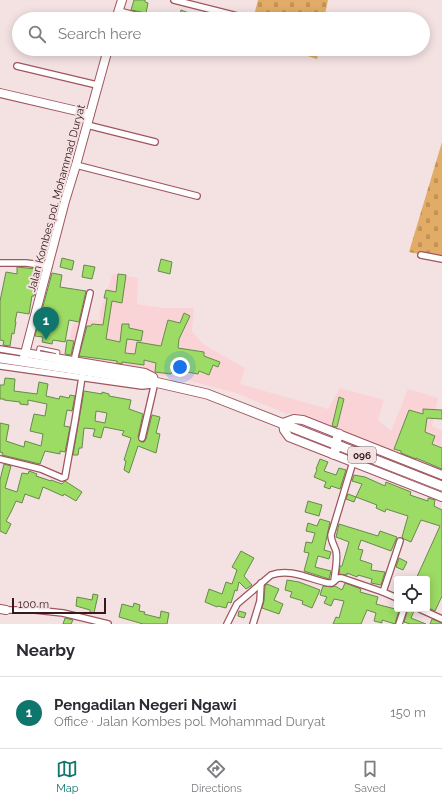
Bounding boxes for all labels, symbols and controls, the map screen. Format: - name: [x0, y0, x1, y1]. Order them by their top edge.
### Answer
- search box: [12, 12, 430, 56]
- icon: search: [26, 23, 48, 45]
- text: Search here: [58, 25, 141, 43]
- street label: Jalan Kombes pol. Mohammad Duryat: [25, 103, 88, 293]
- pin: 1: [33, 307, 59, 340]
- your location: [170, 357, 190, 377]
- road number: 096: [348, 447, 376, 463]
- map controls: [394, 576, 430, 612]
- button: locate: [394, 576, 430, 612]
- scale bar: [12, 596, 106, 615]
- text: 100 m: [18, 598, 49, 611]
- text: Nearby: [16, 640, 75, 660]
- text: Pengadilan Negeri Ngawi: [54, 696, 236, 714]
- text: 1: [26, 705, 32, 720]
- text: 150 m: [390, 705, 426, 720]
- text: Office · Jalan Kombes pol. Mohammad Duryat: [54, 714, 325, 729]
- tab: Map: [56, 758, 79, 795]
- tab: Directions: [191, 758, 242, 795]
- tab: Saved: [354, 758, 386, 795]

